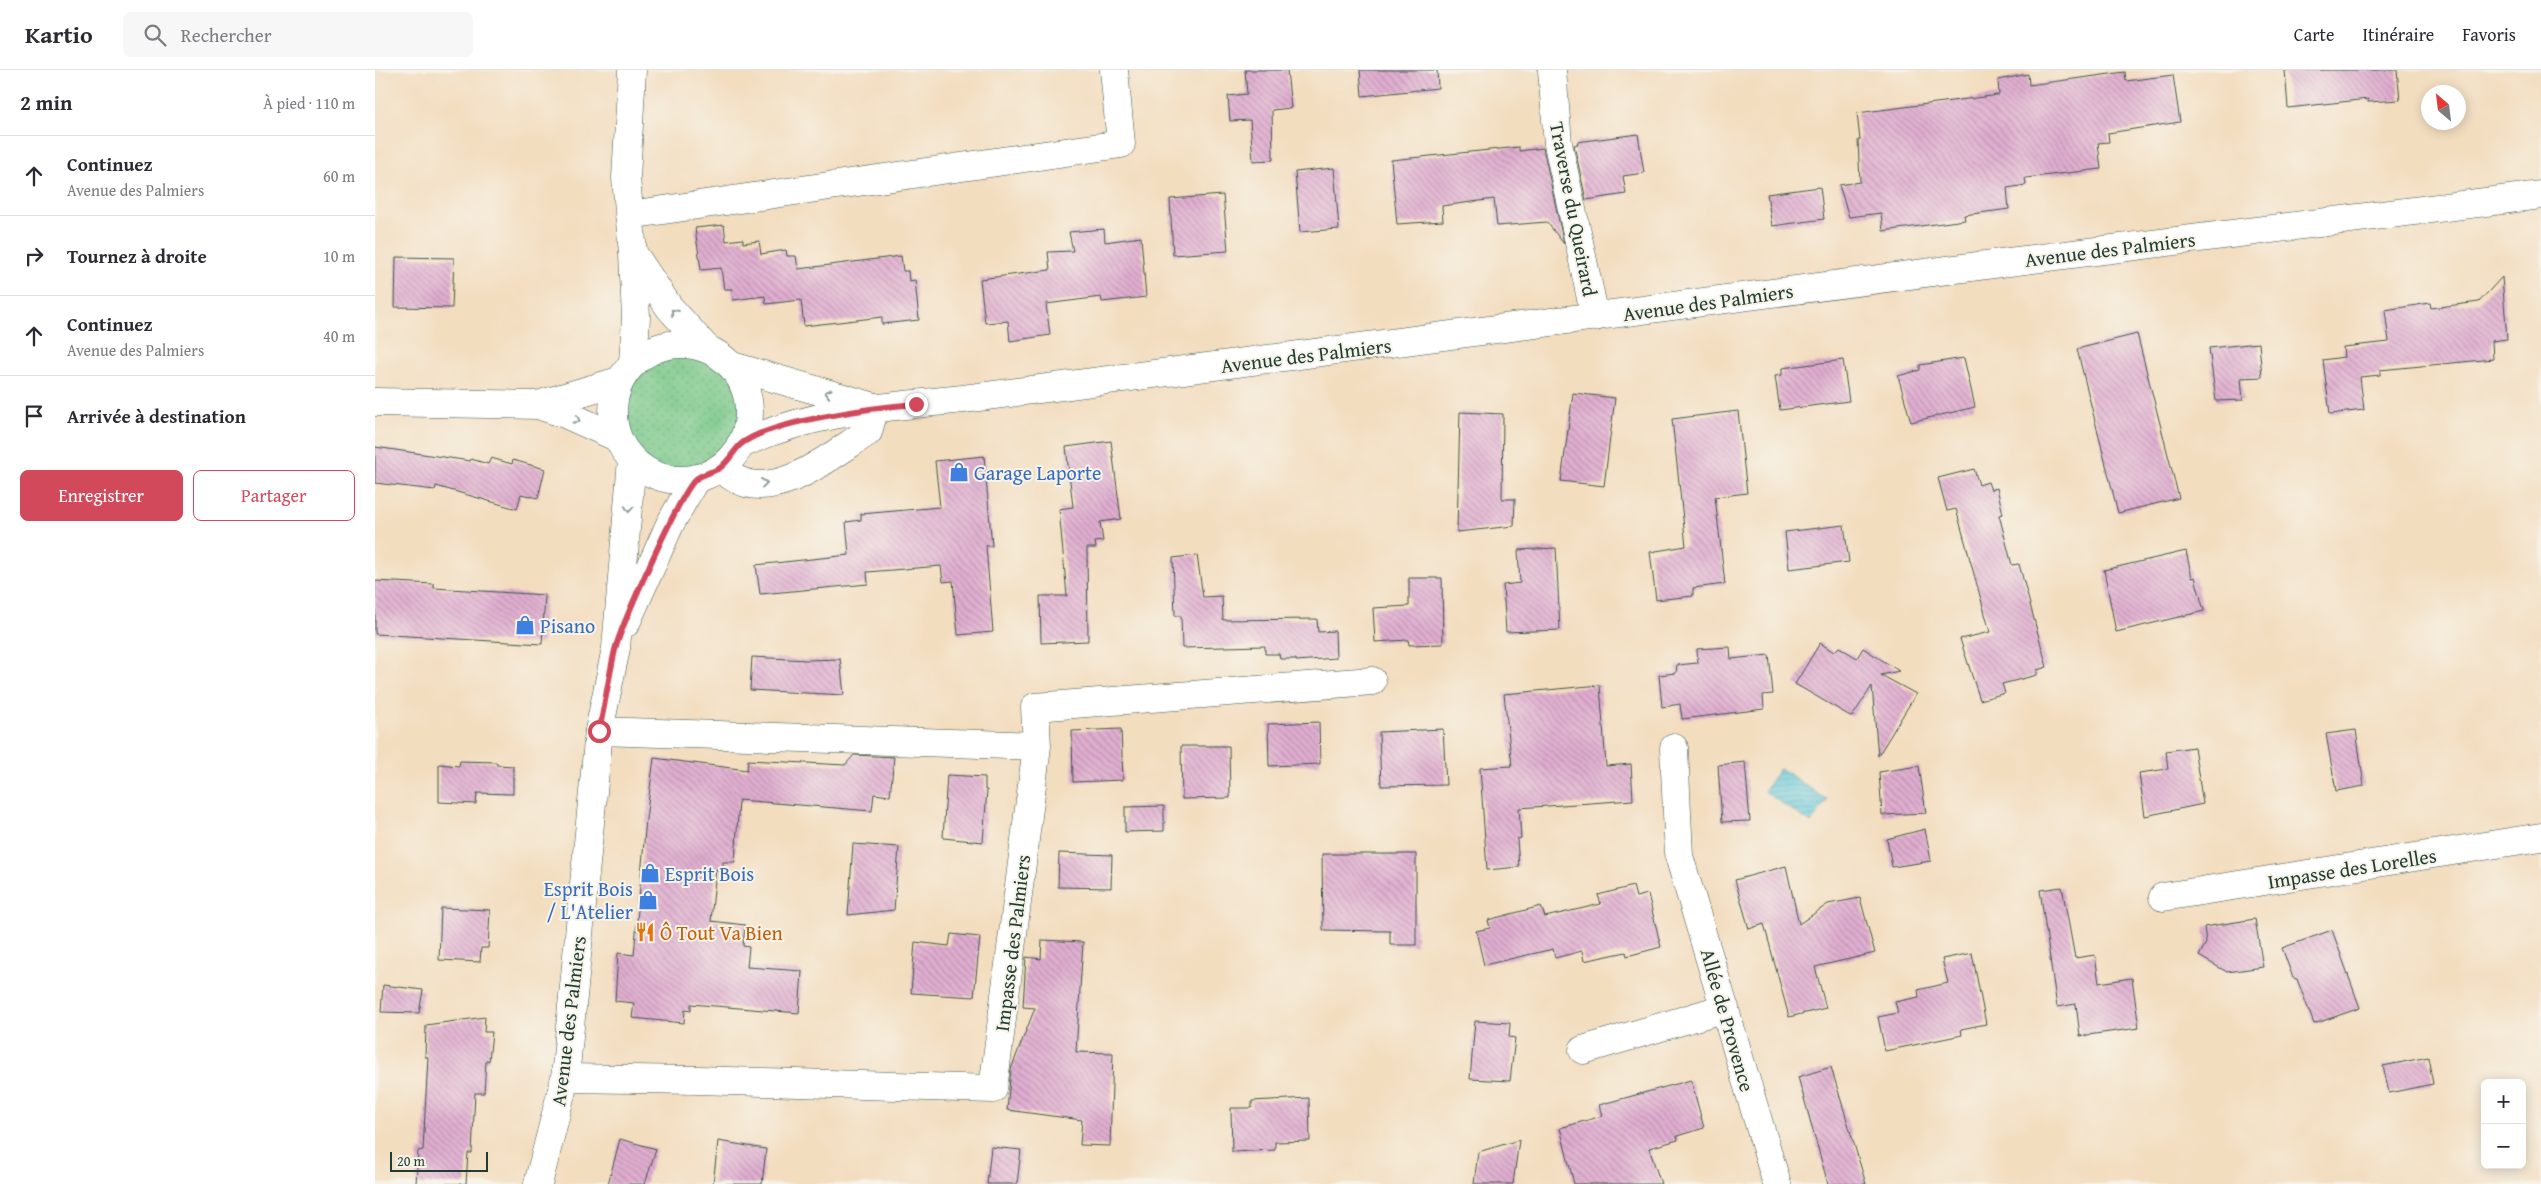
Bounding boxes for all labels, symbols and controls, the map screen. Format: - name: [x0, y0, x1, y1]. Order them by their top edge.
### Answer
- search box: [123, 12, 473, 57]
- text: Kartio: [25, 17, 93, 52]
- icon: search: [141, 21, 169, 49]
- text: Rechercher: [181, 21, 271, 49]
- text: Carte: [2294, 21, 2334, 48]
- text: Itinéraire: [2362, 21, 2434, 48]
- text: Favoris: [2462, 21, 2516, 48]
- north arrow: [2421, 85, 2466, 130]
- text: 2 min: [20, 87, 72, 118]
- text: À pied · 110 m: [263, 91, 355, 115]
- street label: Traverse du Queirard: [1543, 119, 1605, 299]
- text: Continuez: [67, 150, 153, 178]
- icon: ahead: [20, 162, 48, 190]
- text: 60 m: [323, 164, 355, 188]
- text: Avenue des Palmiers: [67, 178, 204, 202]
- street label: Avenue des Palmiers: [2023, 224, 2197, 274]
- icon: right: [20, 242, 48, 270]
- text: Tournez à droite: [67, 242, 207, 270]
- text: 10 m: [323, 244, 355, 268]
- street label: Avenue des Palmiers: [1621, 276, 1795, 328]
- one-way arrow: [670, 308, 679, 317]
- text: Continuez: [67, 310, 153, 338]
- icon: ahead: [20, 322, 48, 350]
- text: 40 m: [323, 324, 355, 348]
- street label: Avenue des Palmiers: [1219, 330, 1393, 380]
- text: Avenue des Palmiers: [67, 338, 204, 362]
- one-way arrow: [824, 389, 833, 399]
- route end: [905, 393, 928, 416]
- icon: arrive: [20, 402, 48, 430]
- text: Arrivée à destination: [67, 402, 246, 430]
- one-way arrow: [572, 414, 581, 424]
- place label: Garage Laporte: [974, 458, 1101, 487]
- shop icon: Garage Laporte: [948, 461, 970, 483]
- button: Enregistrer: [20, 470, 183, 521]
- button: Partager: [193, 470, 355, 521]
- one-way arrow: [761, 478, 769, 489]
- one-way arrow: [623, 505, 634, 513]
- place label: Pisano: [540, 611, 595, 640]
- shop icon: Pisano: [514, 614, 536, 636]
- route start: [588, 720, 611, 743]
- street label: Impasse des Lorelles: [2265, 840, 2439, 896]
- street label: Impasse des Palmiers: [987, 853, 1037, 1033]
- place label: Esprit Bois: [665, 859, 754, 888]
- shop icon: Esprit Bois: [639, 862, 661, 884]
- place label: Esprit Bois / L'Atelier: [544, 874, 633, 926]
- shop icon: Esprit Bois / L'Atelier: [637, 889, 659, 911]
- place label: Ô Tout Va Bien: [660, 918, 783, 947]
- restaurant icon: Ô Tout Va Bien: [634, 921, 656, 943]
- street label: Avenue des Palmiers: [543, 934, 593, 1108]
- street label: Allée de Provence: [1694, 945, 1762, 1095]
- map controls: [2481, 1079, 2526, 1169]
- button: +: [2481, 1079, 2526, 1124]
- button: −: [2481, 1124, 2526, 1169]
- scale bar: [390, 1149, 487, 1172]
- text: 20 m: [397, 1151, 425, 1171]

